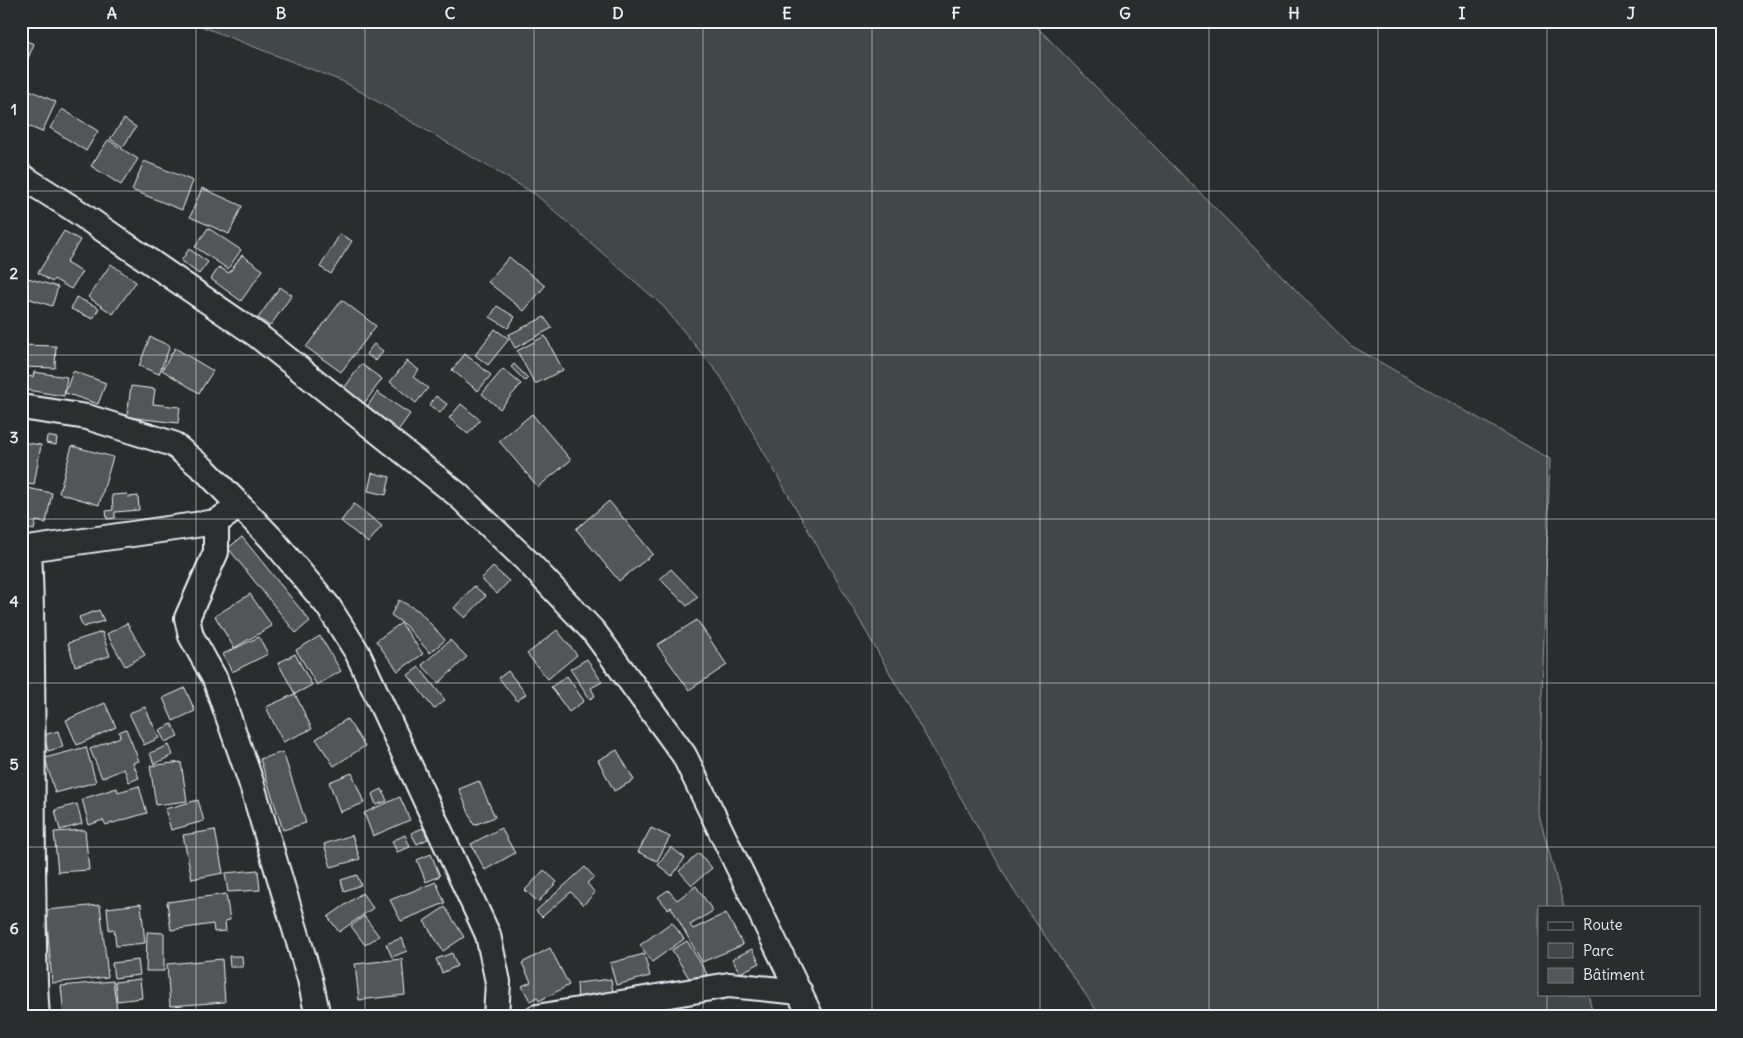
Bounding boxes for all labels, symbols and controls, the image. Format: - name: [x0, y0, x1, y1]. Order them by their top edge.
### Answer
- text: A: [107, 3, 117, 23]
- text: B: [276, 3, 287, 23]
- text: C: [445, 3, 456, 23]
- text: D: [612, 3, 624, 23]
- text: E: [782, 3, 792, 23]
- text: F: [951, 3, 961, 23]
- text: G: [1119, 3, 1131, 23]
- text: H: [1288, 3, 1300, 23]
- text: I: [1459, 3, 1466, 23]
- text: J: [1627, 3, 1636, 23]
- text: 1: [11, 99, 17, 119]
- text: 2: [10, 263, 19, 283]
- text: 3: [9, 427, 19, 447]
- text: 4: [9, 591, 19, 611]
- text: 5: [9, 754, 19, 774]
- legend: [1538, 906, 1700, 996]
- text: Route: [1583, 915, 1623, 934]
- text: 6: [9, 918, 19, 938]
- text: Parc: [1583, 941, 1614, 960]
- text: Bâtiment: [1583, 965, 1645, 984]

